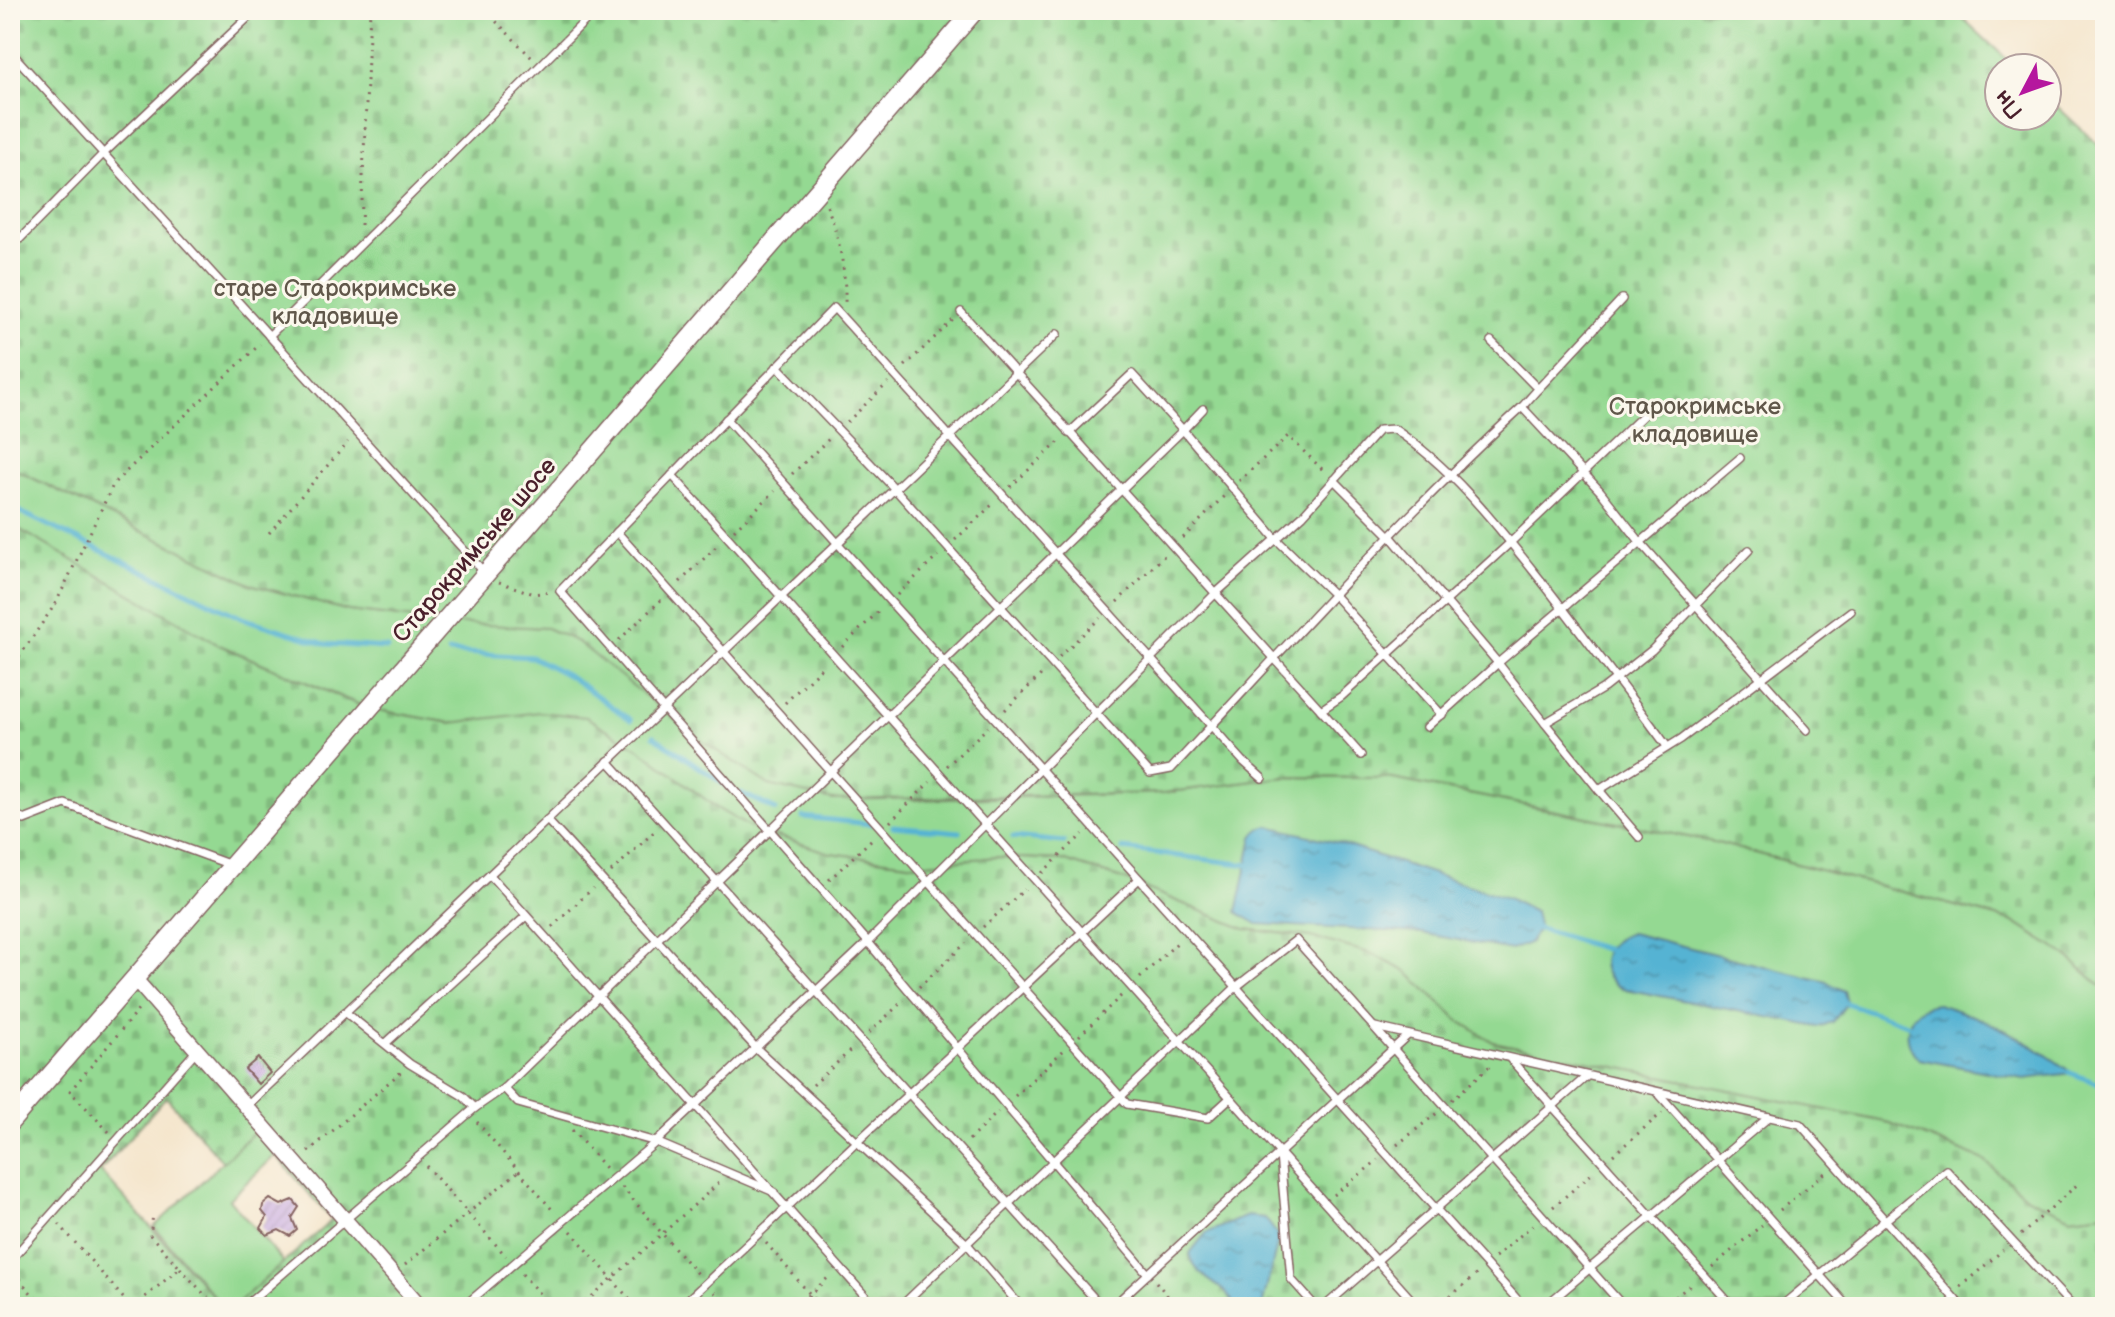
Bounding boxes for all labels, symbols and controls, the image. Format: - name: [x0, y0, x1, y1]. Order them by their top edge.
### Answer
- north arrow: [1983, 52, 2063, 132]
- text: Пн: [1989, 84, 2029, 124]
- park label: старе Старокримське кладовище: [214, 274, 456, 331]
- park label: Старокримське кладовище: [1609, 392, 1781, 449]
- street label: Старокримське шосе: [386, 452, 562, 649]

